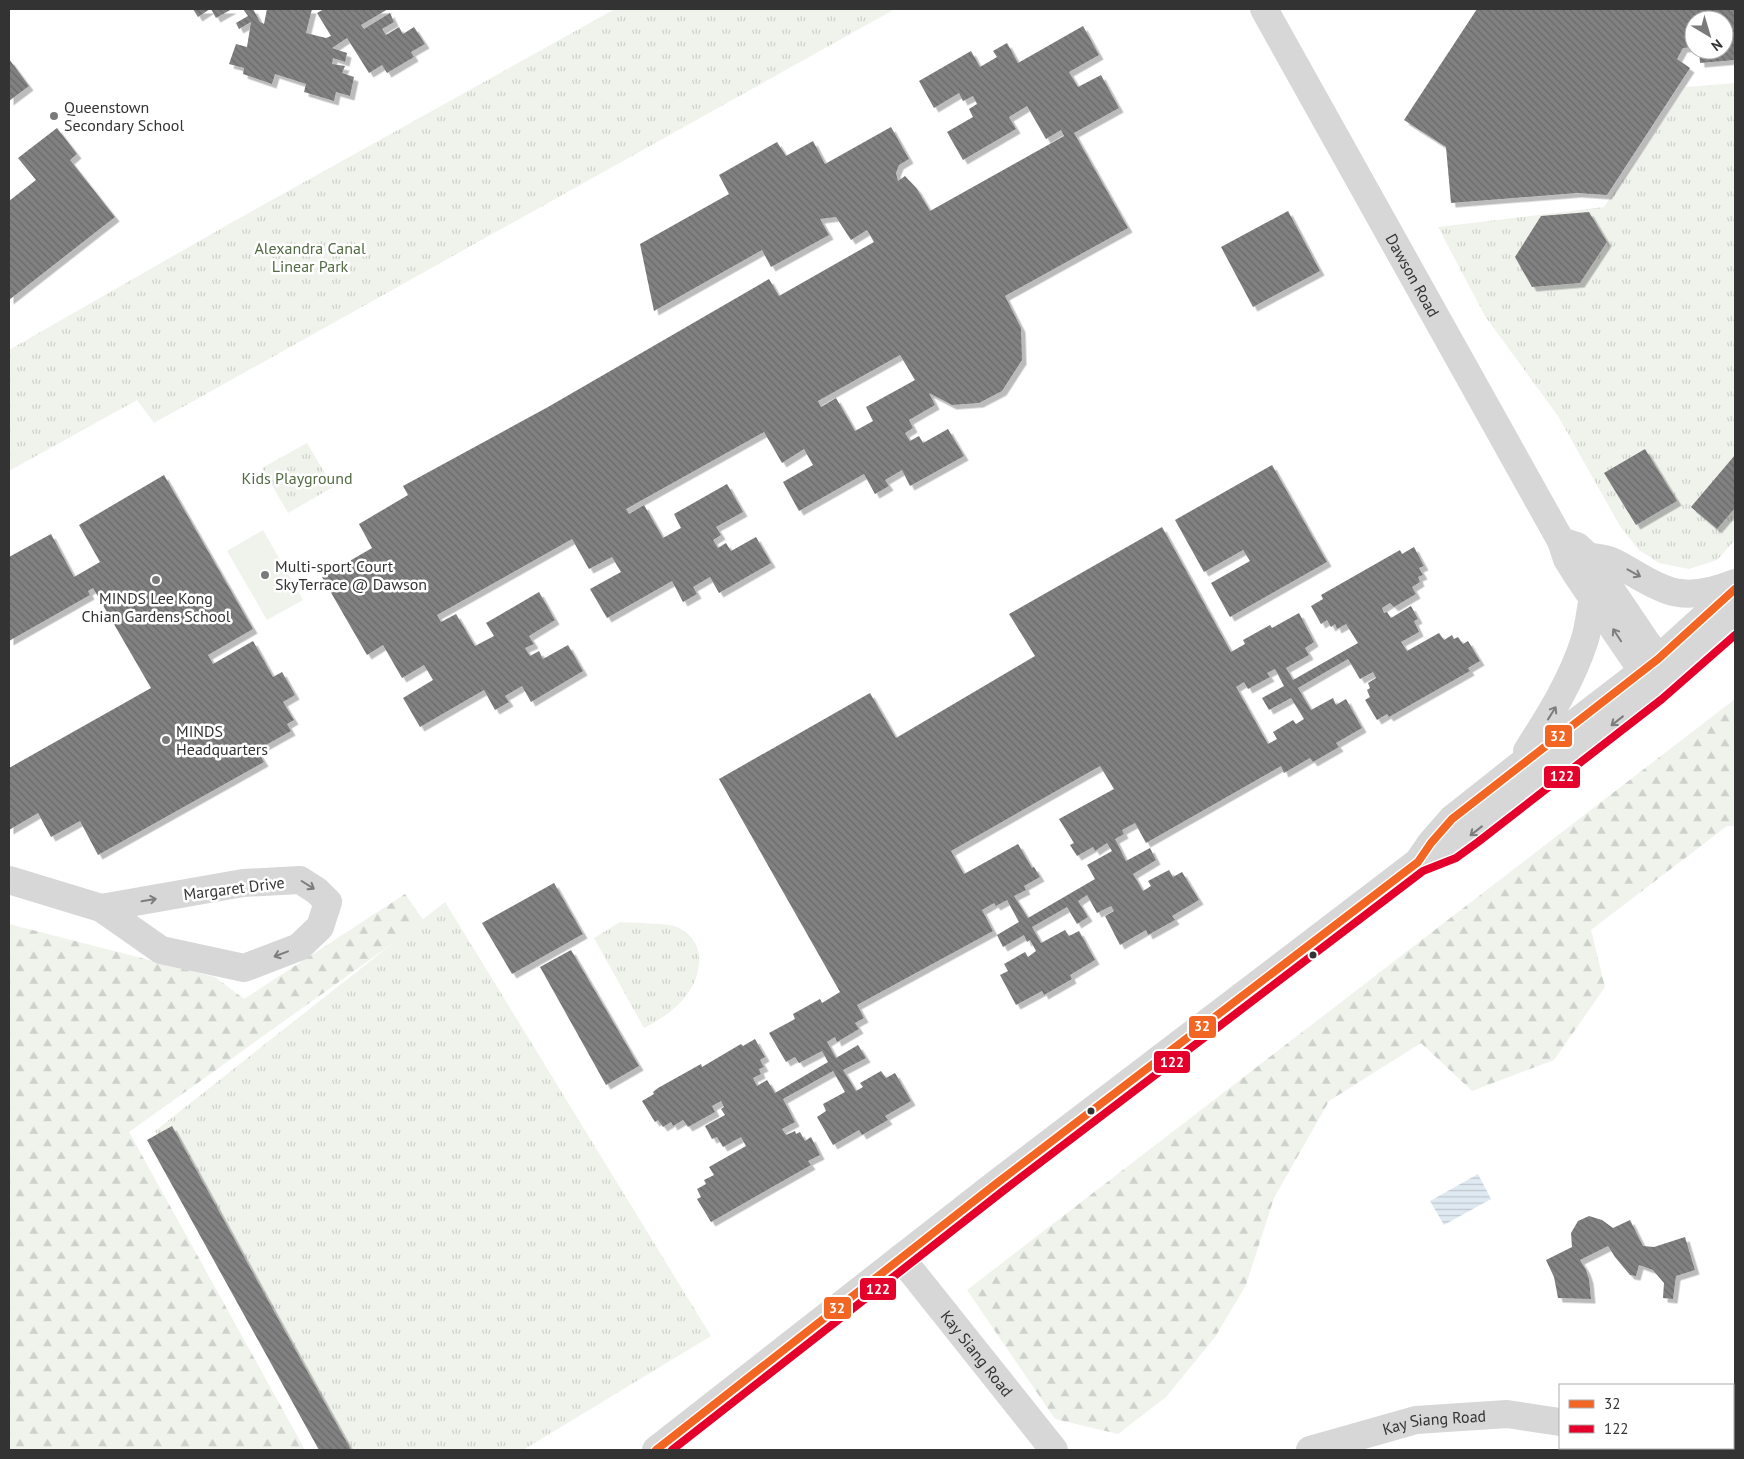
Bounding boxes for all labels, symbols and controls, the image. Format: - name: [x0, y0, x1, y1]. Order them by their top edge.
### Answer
- north arrow: [1684, 10, 1734, 60]
- text: N: [1708, 35, 1726, 55]
- place label: Queenstown Secondary School: [64, 97, 184, 135]
- marker: Queenstown Secondary School: [48, 110, 60, 122]
- street label: Dawson Road: [1381, 230, 1444, 321]
- park label: Alexandra Canal Linear Park: [254, 238, 366, 276]
- park label: Kids Playground: [241, 468, 353, 488]
- place label: Multi-sport Court SkyTerrace @ Dawson: [275, 556, 427, 594]
- one-way arrow: [1626, 568, 1641, 578]
- marker: Multi-sport Court SkyTerrace @ Dawson: [259, 569, 271, 581]
- marker: MINDS Lee Kong Chian Gardens School: [150, 574, 162, 586]
- place label: MINDS Lee Kong Chian Gardens School: [81, 588, 231, 626]
- one-way arrow: [1612, 628, 1622, 642]
- one-way arrow: [1547, 707, 1557, 721]
- one-way arrow: [1611, 715, 1624, 726]
- place label: MINDS Headquarters: [176, 721, 268, 759]
- line badge: 32: [1544, 724, 1573, 748]
- text: 32: [1550, 727, 1566, 745]
- marker: MINDS Headquarters: [160, 734, 172, 746]
- line badge: 122: [1543, 765, 1581, 789]
- text: 122: [1550, 767, 1574, 785]
- one-way arrow: [1470, 825, 1483, 836]
- street label: Margaret Drive: [182, 872, 286, 904]
- one-way arrow: [301, 881, 315, 891]
- one-way arrow: [140, 894, 156, 904]
- one-way arrow: [274, 950, 289, 959]
- unlabelled marker: [1308, 950, 1318, 960]
- line badge: 32: [1188, 1015, 1217, 1039]
- text: 32: [1194, 1017, 1210, 1035]
- line badge: 122: [1153, 1050, 1191, 1074]
- text: 122: [1160, 1053, 1184, 1071]
- unlabelled marker: [1086, 1106, 1096, 1116]
- line badge: 122: [859, 1277, 897, 1301]
- text: 122: [866, 1280, 890, 1298]
- line badge: 32: [823, 1296, 852, 1320]
- text: 32: [829, 1299, 845, 1317]
- street label: Kay Siang Road: [937, 1306, 1017, 1401]
- legend: [1559, 1384, 1734, 1449]
- text: 32: [1604, 1394, 1620, 1413]
- street label: Kay Siang Road: [1380, 1405, 1487, 1439]
- text: 122: [1604, 1419, 1629, 1438]

